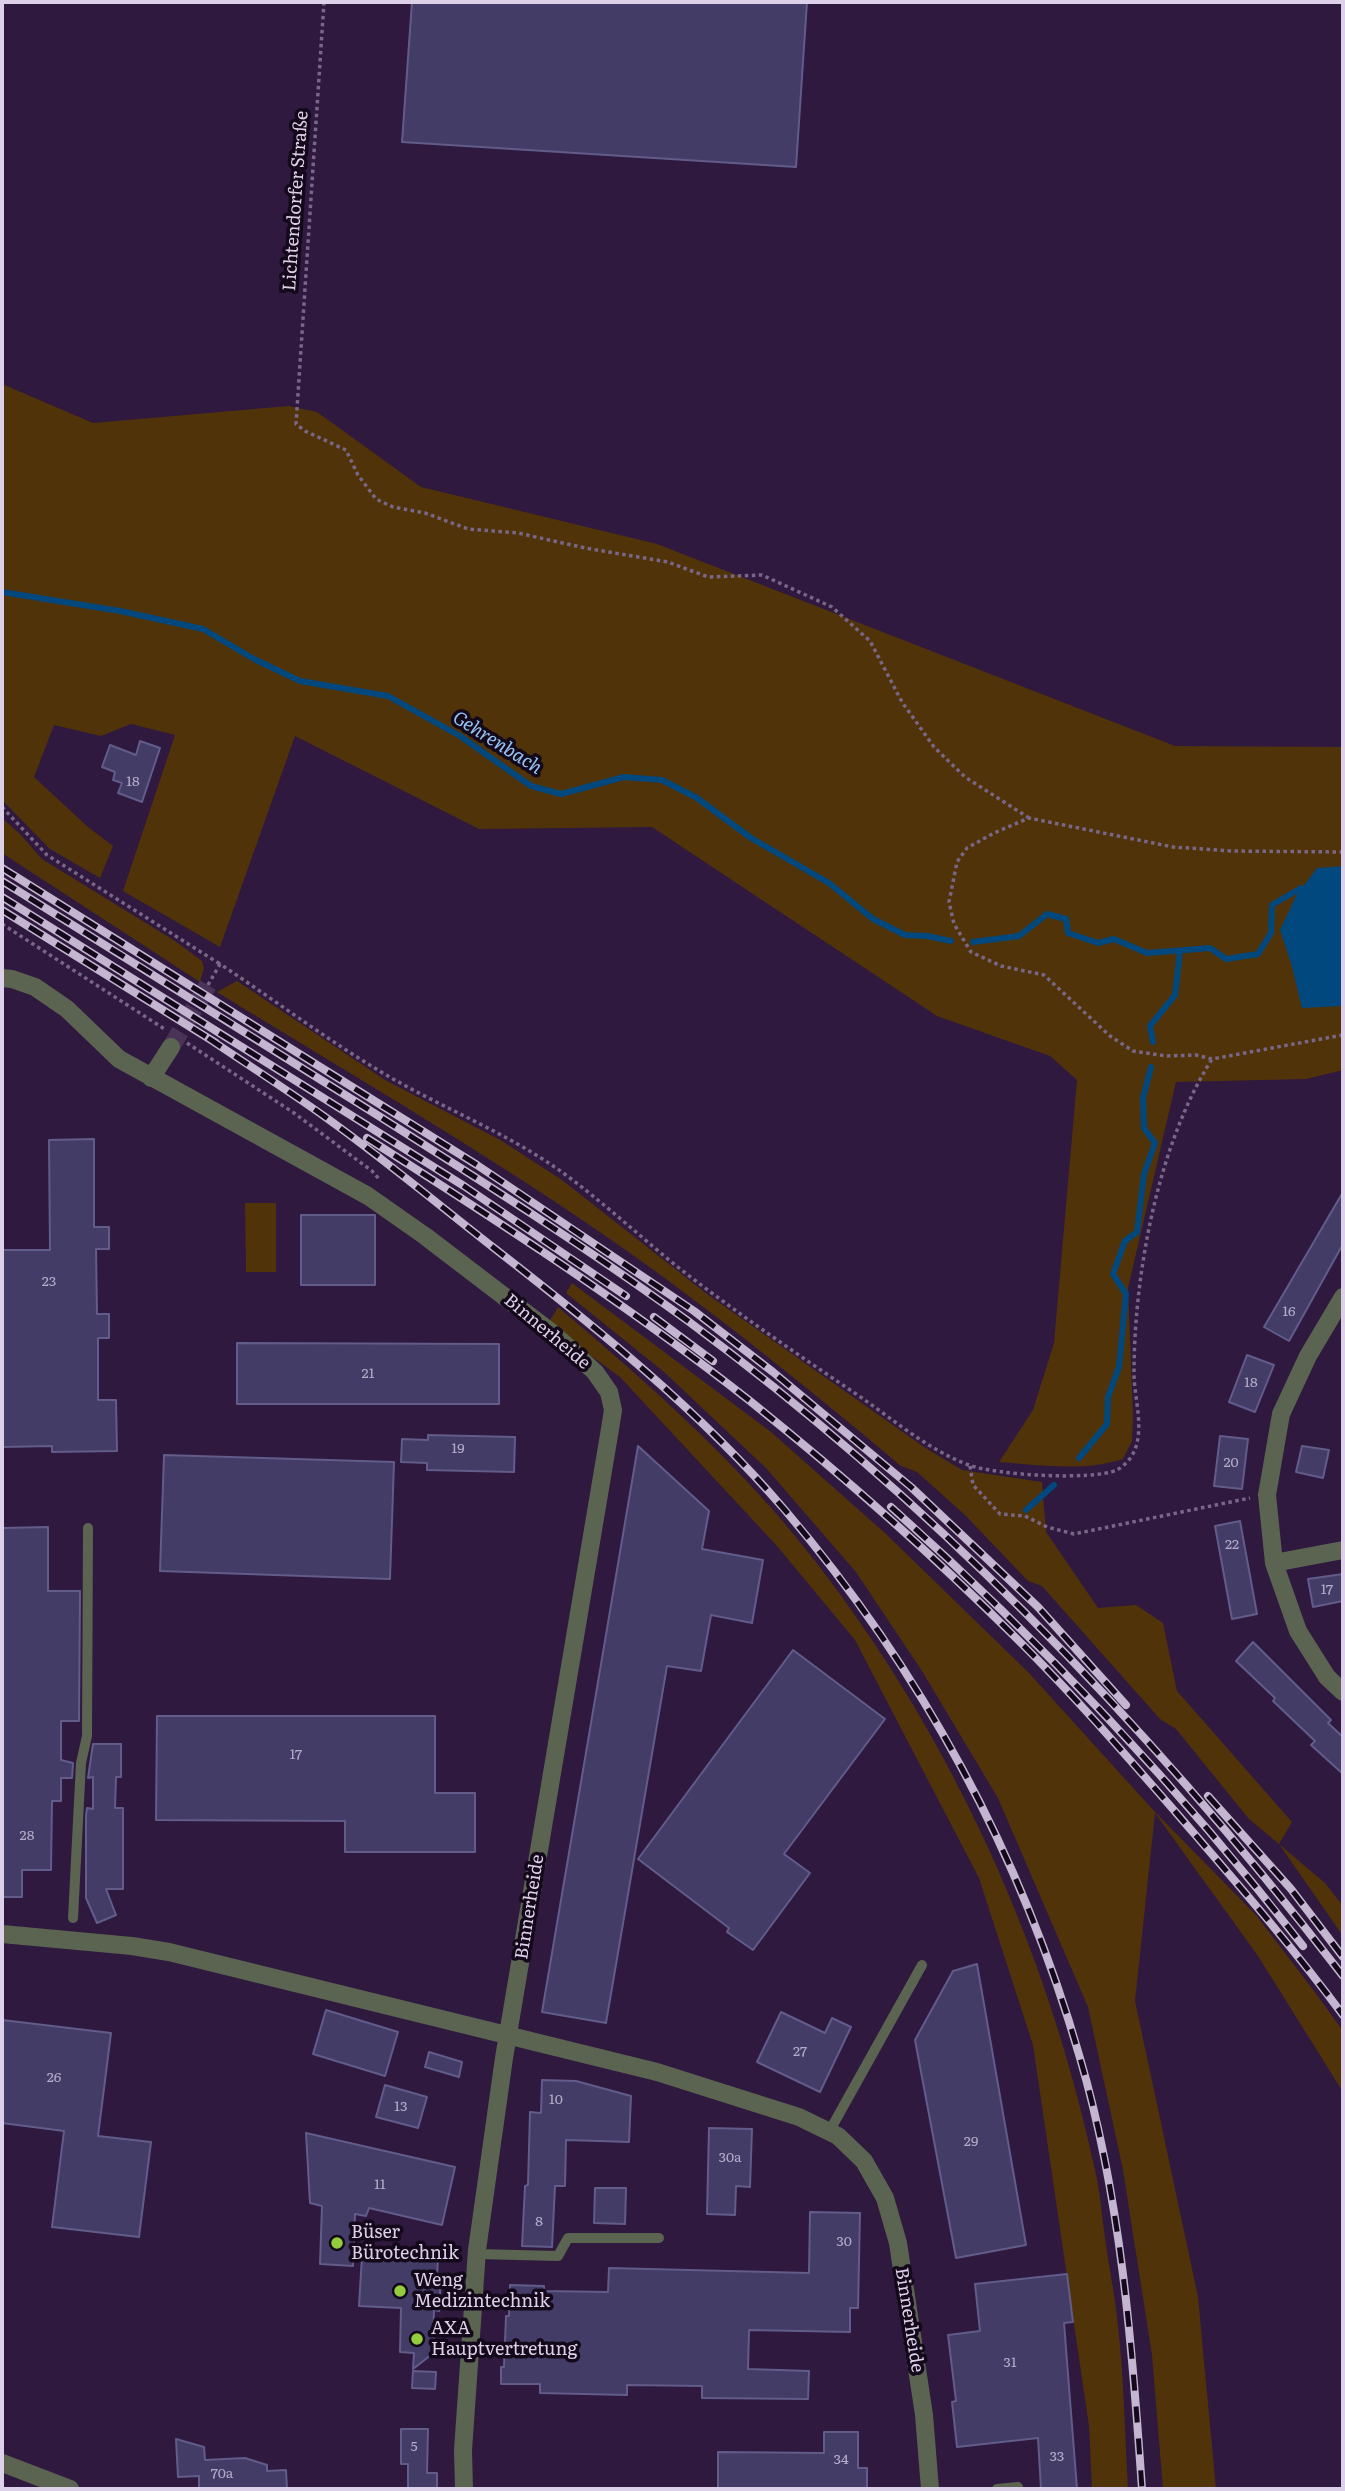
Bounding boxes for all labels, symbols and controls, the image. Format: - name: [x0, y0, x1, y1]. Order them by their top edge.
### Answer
- street label: Lichtendorfer Straße: [279, 110, 313, 292]
- water label: Gehrenbach: [448, 707, 546, 779]
- house number: 18: [126, 774, 140, 790]
- house number: 23: [42, 1274, 56, 1290]
- street label: Binnerheide: [499, 1290, 595, 1374]
- house number: 16: [1282, 1304, 1296, 1320]
- house number: 21: [362, 1366, 374, 1382]
- house number: 18: [1244, 1375, 1258, 1391]
- house number: 19: [451, 1441, 465, 1457]
- house number: 20: [1223, 1455, 1239, 1471]
- house number: 22: [1225, 1537, 1239, 1553]
- house number: 17: [1321, 1582, 1333, 1598]
- house number: 17: [290, 1747, 302, 1763]
- house number: 28: [20, 1828, 34, 1844]
- street label: Binnerheide: [511, 1853, 549, 1961]
- house number: 27: [793, 2044, 807, 2060]
- house number: 26: [47, 2070, 61, 2086]
- house number: 10: [549, 2092, 563, 2108]
- house number: 13: [394, 2099, 408, 2115]
- house number: 29: [964, 2134, 978, 2150]
- house number: 30a: [718, 2150, 742, 2166]
- house number: 11: [374, 2177, 386, 2193]
- house number: 8: [535, 2214, 543, 2230]
- place label: Büser Bürotechnik: [351, 2222, 459, 2264]
- house number: 30: [836, 2234, 852, 2250]
- marker: Büser Bürotechnik: [329, 2235, 345, 2251]
- street label: Binnerheide: [890, 2266, 928, 2374]
- place label: Weng Medizintechnik: [414, 2270, 550, 2312]
- marker: Weng Medizintechnik: [392, 2283, 408, 2299]
- place label: AXA Hauptvertretung: [431, 2318, 577, 2360]
- marker: AXA Hauptvertretung: [409, 2331, 425, 2347]
- house number: 31: [1003, 2355, 1017, 2371]
- house number: 5: [410, 2439, 418, 2455]
- house number: 33: [1050, 2449, 1064, 2465]
- house number: 34: [833, 2452, 849, 2468]
- house number: 70a: [211, 2466, 233, 2482]

